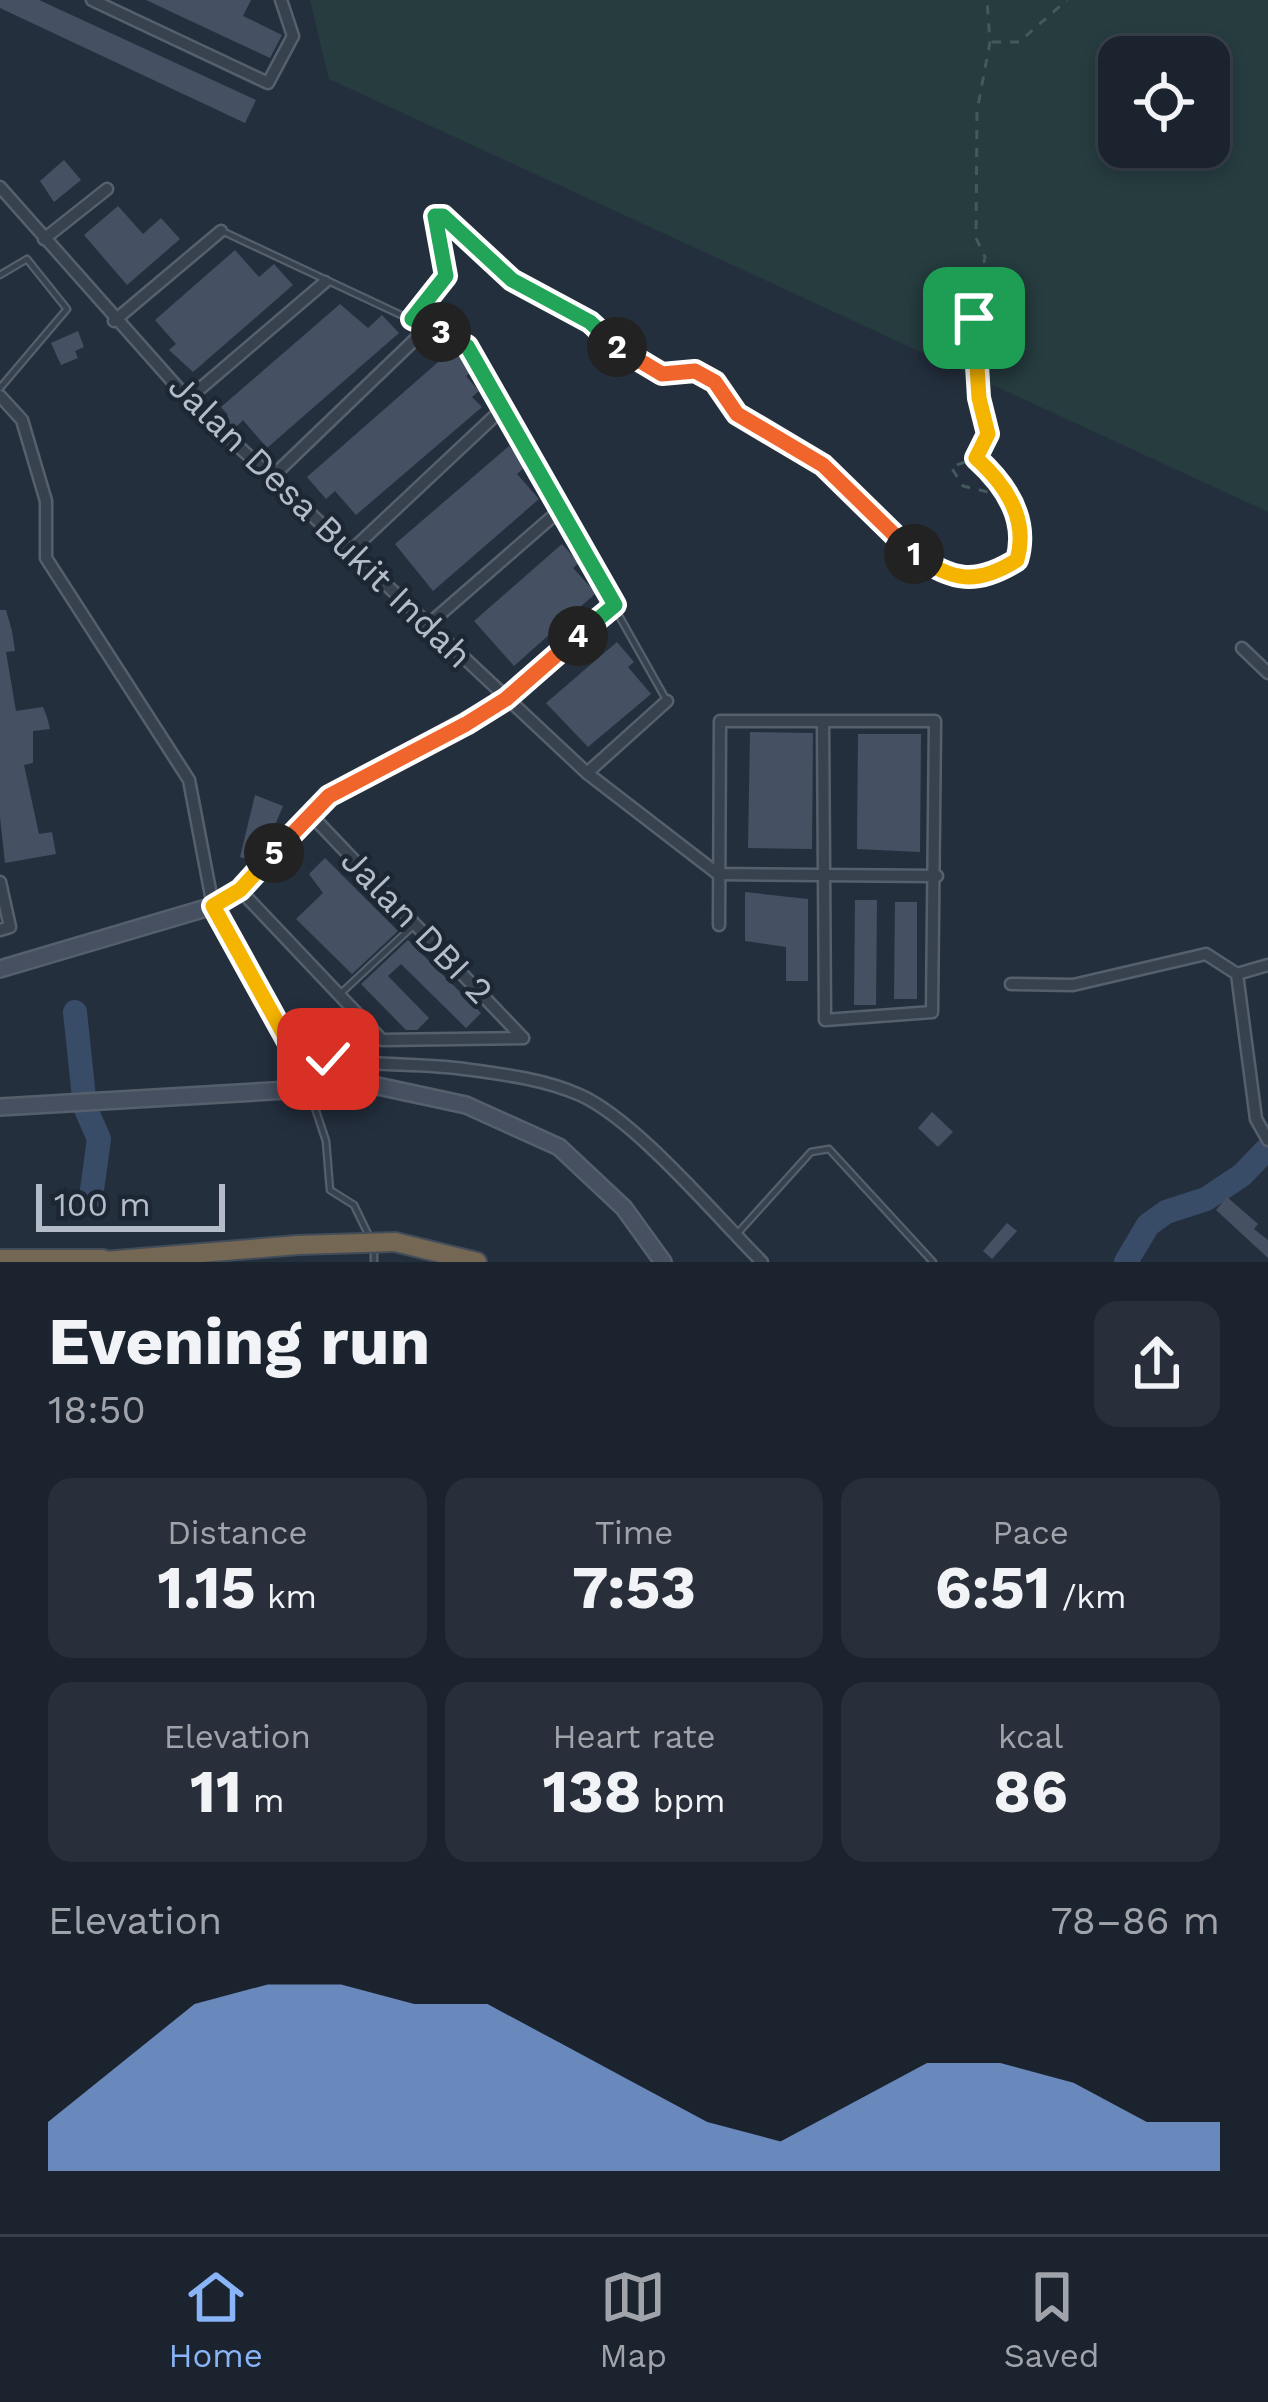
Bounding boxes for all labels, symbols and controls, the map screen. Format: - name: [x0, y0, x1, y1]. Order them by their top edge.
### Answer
- map controls: [1098, 36, 1230, 168]
- button: locate: [1098, 36, 1230, 168]
- pin: [923, 267, 1025, 369]
- icon: arrive: [941, 285, 1007, 351]
- pin: 3: [411, 302, 471, 362]
- text: 3: [431, 312, 451, 351]
- pin: 2: [587, 317, 647, 377]
- text: 2: [607, 327, 627, 366]
- street label: Jalan Desa Bukit Indah: [160, 365, 480, 677]
- pin: 1: [884, 524, 944, 584]
- text: 1: [907, 534, 921, 573]
- pin: 4: [548, 606, 608, 666]
- text: 4: [567, 616, 589, 655]
- pin: 5: [244, 823, 304, 883]
- text: 5: [264, 833, 284, 872]
- street label: Jalan DBI 2: [333, 840, 501, 1012]
- pin: [277, 1008, 379, 1110]
- icon: check: [295, 1026, 361, 1092]
- scale bar: [36, 1178, 225, 1231]
- text: 100 m: [54, 1185, 151, 1224]
- button: share: [1094, 1301, 1220, 1427]
- text: Evening run: [48, 1303, 430, 1380]
- text: 18:50: [48, 1387, 146, 1432]
- text: Distance: [167, 1513, 307, 1552]
- text: Time: [595, 1513, 673, 1552]
- text: Pace: [992, 1513, 1069, 1552]
- text: 1.15: [158, 1552, 256, 1623]
- text: 7:53: [572, 1552, 696, 1623]
- text: 6:51: [935, 1552, 1051, 1623]
- text: km: [256, 1577, 317, 1616]
- text: /km: [1051, 1577, 1127, 1616]
- text: Elevation: [164, 1717, 311, 1756]
- text: Heart rate: [552, 1717, 716, 1756]
- text: kcal: [998, 1717, 1063, 1756]
- text: 11: [190, 1756, 242, 1827]
- text: 138: [542, 1756, 641, 1827]
- text: 86: [993, 1756, 1068, 1827]
- text: m: [242, 1781, 285, 1820]
- text: bpm: [641, 1781, 726, 1820]
- text: Elevation: [48, 1898, 222, 1943]
- text: 78–86 m: [1051, 1898, 1220, 1943]
- tab: Home: [168, 2264, 263, 2375]
- tab: Map: [600, 2264, 667, 2375]
- tab: Saved: [1004, 2264, 1100, 2375]

